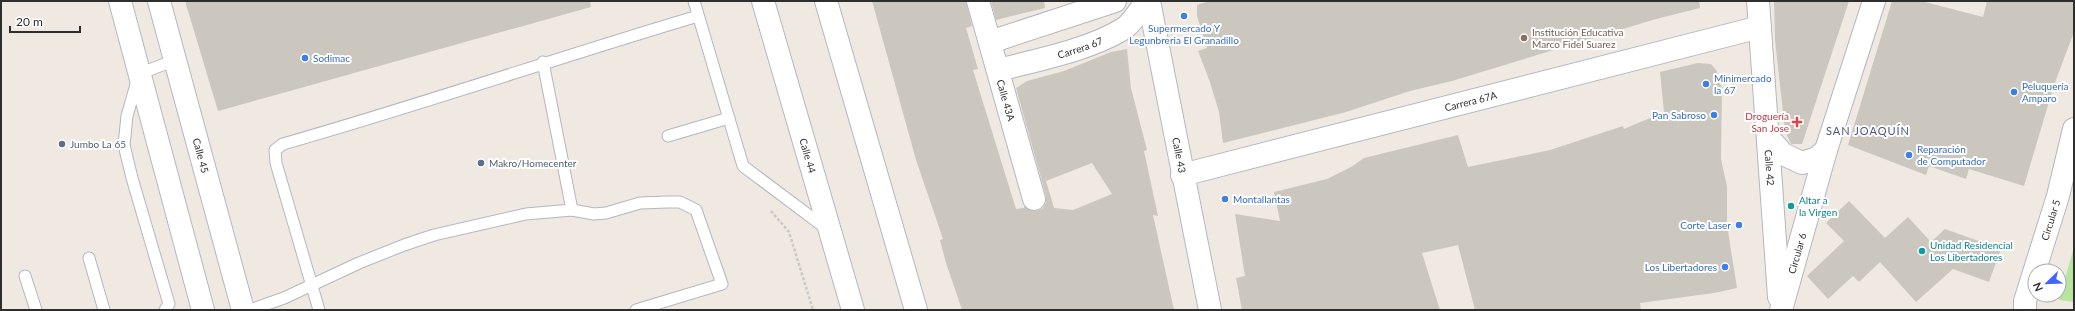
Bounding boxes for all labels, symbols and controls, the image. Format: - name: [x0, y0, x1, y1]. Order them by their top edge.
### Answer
- scale bar: [10, 8, 80, 34]
- marker: Supermercado Y Legunbreria El Granadillo: [1179, 11, 1189, 21]
- text: 20 m: [16, 14, 43, 29]
- place label: Supermercado Y Legunbreria El Granadillo: [1129, 22, 1239, 46]
- place label: Institución Educativa Marco Fidel Suarez: [1532, 26, 1624, 50]
- marker: Institución Educativa Marco Fidel Suarez: [1519, 33, 1529, 43]
- street label: Carrera 67: [1056, 34, 1105, 61]
- place label: Sodimac: [313, 52, 350, 64]
- marker: Sodimac: [300, 53, 310, 63]
- place label: Minimercado la 67: [1714, 72, 1772, 96]
- street label: Calle 43A: [994, 78, 1018, 122]
- marker: Minimercado la 67: [1701, 79, 1711, 89]
- place label: Peluquería Amparo: [2022, 80, 2068, 104]
- marker: Peluquería Amparo: [2009, 87, 2019, 97]
- street label: Carrera 67A: [1443, 89, 1498, 114]
- place label: Pan Sabroso: [1652, 109, 1706, 121]
- marker: Pan Sabroso: [1709, 110, 1719, 120]
- place label: Droguería San Jose: [1745, 110, 1789, 134]
- marker: Droguería San Jose: [1792, 117, 1802, 127]
- district label: SAN JOAQUÍN: [1826, 124, 1910, 137]
- street label: Calle 43: [1170, 136, 1189, 174]
- street label: Calle 45: [190, 137, 212, 174]
- street label: Calle 44: [797, 137, 819, 175]
- place label: Jumbo La 65: [70, 138, 126, 150]
- marker: Jumbo La 65: [57, 139, 67, 149]
- place label: Reparación de Computador: [1917, 143, 1986, 167]
- street label: Calle 42: [1763, 149, 1777, 186]
- marker: Reparación de Computador: [1904, 150, 1914, 160]
- place label: Makro/Homecenter: [489, 157, 577, 169]
- marker: Makro/Homecenter: [476, 158, 486, 168]
- place label: Montallantas: [1233, 193, 1290, 205]
- marker: Montallantas: [1220, 194, 1230, 204]
- place label: Altar a la Virgen: [1799, 194, 1837, 218]
- street label: Circular 5: [2038, 198, 2063, 242]
- marker: Altar a la Virgen: [1786, 201, 1796, 211]
- place label: Corte Laser: [1680, 219, 1731, 231]
- marker: Corte Laser: [1734, 220, 1744, 230]
- street label: Circular 6: [1786, 231, 1808, 275]
- place label: Unidad Residencial Los Libertadores: [1930, 239, 2013, 263]
- marker: Unidad Residencial Los Libertadores: [1917, 246, 1927, 256]
- place label: Los Libertadores: [1645, 261, 1717, 273]
- marker: Los Libertadores: [1720, 262, 1730, 272]
- north arrow: [2027, 263, 2067, 303]
- text: N: [2030, 281, 2045, 294]

